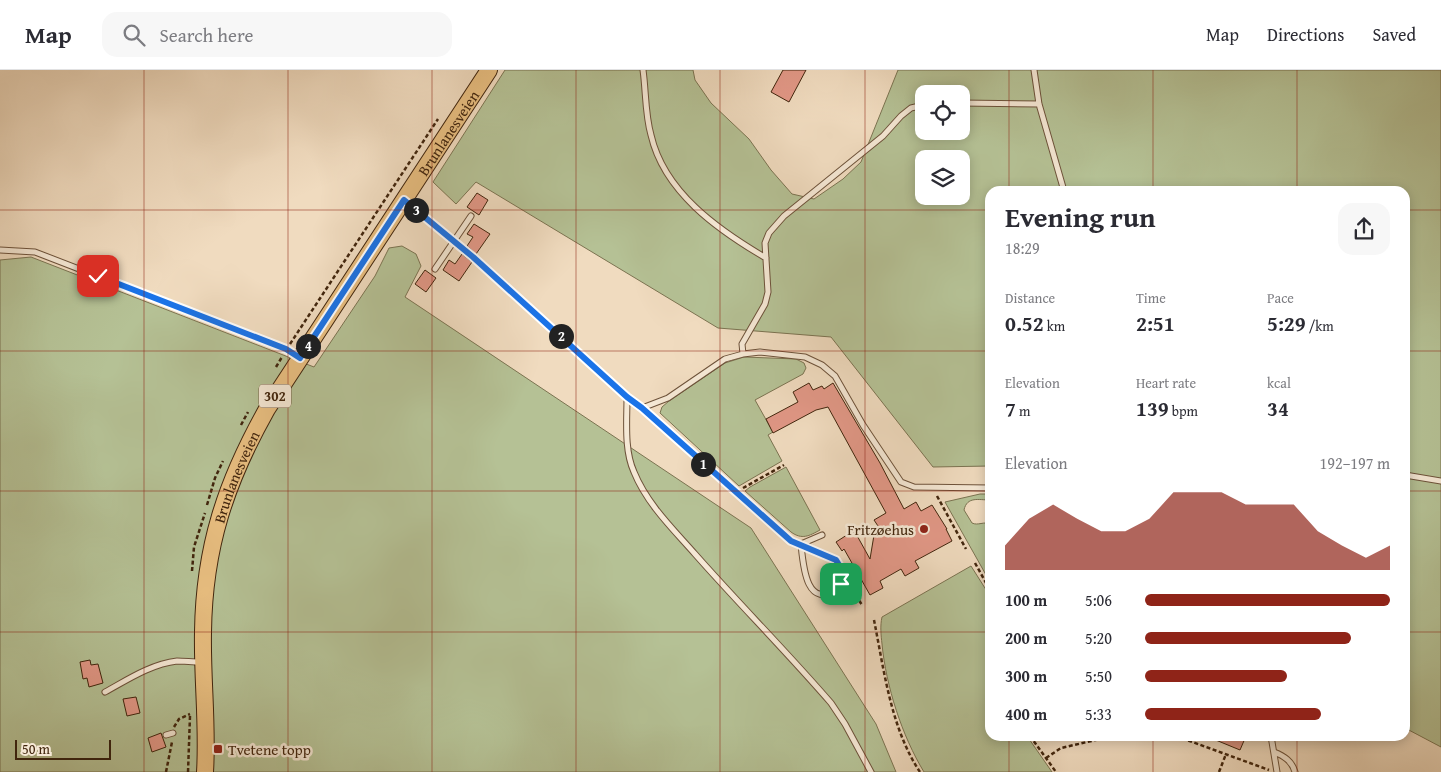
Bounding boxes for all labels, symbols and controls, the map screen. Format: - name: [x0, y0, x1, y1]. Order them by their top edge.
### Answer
- search box: [102, 12, 452, 57]
- text: Map: [25, 17, 72, 52]
- icon: search: [120, 21, 148, 49]
- text: Search here: [160, 21, 253, 49]
- text: Map: [1206, 21, 1239, 48]
- text: Directions: [1267, 21, 1344, 48]
- text: Saved: [1372, 21, 1416, 48]
- map controls: [915, 85, 970, 205]
- button: locate: [915, 85, 970, 140]
- street label: Brunlanesveien: [412, 86, 484, 179]
- button: layers: [915, 150, 970, 205]
- text: Evening run: [1005, 196, 1156, 237]
- pin: 3: [404, 198, 428, 222]
- text: 3: [413, 200, 420, 220]
- button: share: [1338, 203, 1390, 255]
- text: 18:29: [1005, 236, 1040, 260]
- pin: [77, 255, 119, 297]
- icon: check: [84, 262, 112, 290]
- text: Distance: [1005, 288, 1055, 308]
- text: Time: [1136, 288, 1166, 308]
- text: Pace: [1267, 288, 1294, 308]
- text: 0.52: [1005, 308, 1044, 339]
- text: 2:51: [1136, 308, 1175, 339]
- text: 5:29: [1267, 308, 1306, 339]
- text: km: [1044, 316, 1065, 336]
- text: /km: [1306, 316, 1334, 336]
- pin: 2: [548, 324, 574, 348]
- text: 2: [558, 326, 565, 346]
- pin: 4: [296, 334, 320, 358]
- text: 4: [305, 336, 312, 356]
- text: Elevation: [1005, 373, 1060, 393]
- text: Heart rate: [1136, 373, 1196, 393]
- text: kcal: [1267, 373, 1291, 393]
- road number: 302: [259, 384, 291, 408]
- text: 7: [1005, 393, 1016, 424]
- text: 139: [1136, 393, 1169, 424]
- text: 34: [1267, 393, 1289, 424]
- text: m: [1016, 401, 1030, 421]
- text: bpm: [1169, 401, 1198, 421]
- street label: Brunlanesveien: [208, 426, 264, 525]
- text: Elevation: [1005, 451, 1068, 475]
- text: 192–197 m: [1320, 451, 1390, 475]
- pin: 1: [690, 452, 716, 476]
- text: 1: [700, 454, 707, 474]
- place label: Fritzøehus: [847, 519, 914, 540]
- marker: Fritzøehus: [918, 523, 930, 535]
- pin: [820, 563, 862, 605]
- icon: arrive: [827, 570, 855, 598]
- text: 100 m: [1005, 588, 1047, 612]
- text: 5:06: [1085, 588, 1112, 612]
- text: 200 m: [1005, 626, 1047, 650]
- text: 5:20: [1085, 626, 1112, 650]
- text: 300 m: [1005, 664, 1047, 688]
- text: 5:50: [1085, 664, 1112, 688]
- text: 400 m: [1005, 702, 1047, 726]
- text: 5:33: [1085, 702, 1112, 726]
- scale bar: [15, 737, 111, 760]
- text: 50 m: [22, 739, 50, 759]
- place label: Tvetene topp: [228, 739, 311, 760]
- marker: Tvetene topp: [212, 743, 224, 755]

